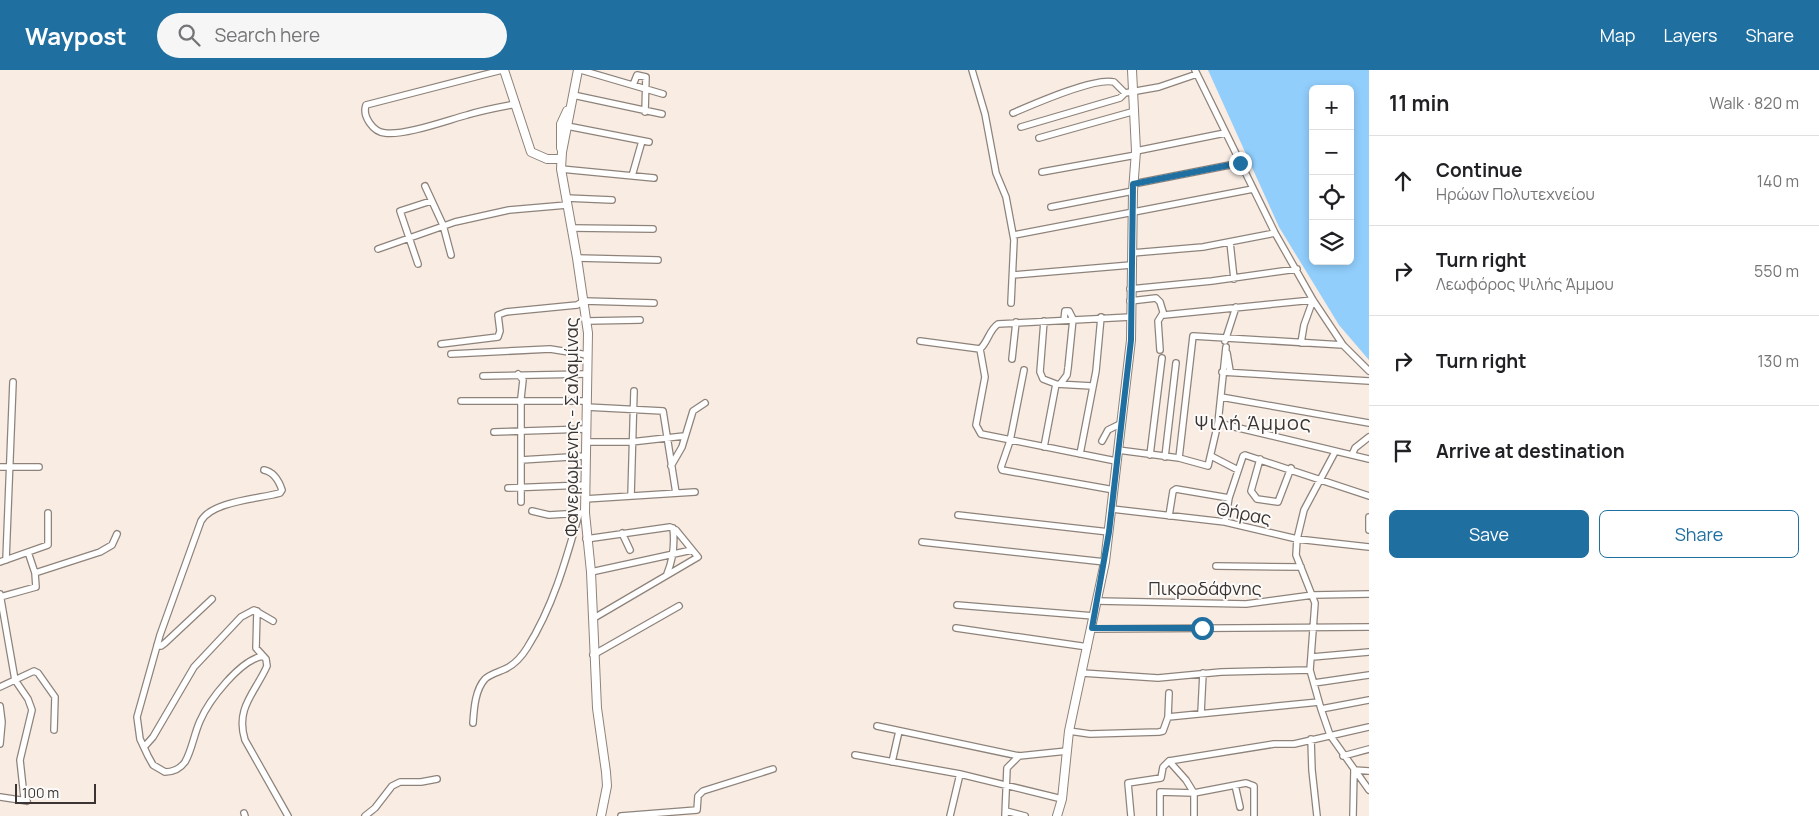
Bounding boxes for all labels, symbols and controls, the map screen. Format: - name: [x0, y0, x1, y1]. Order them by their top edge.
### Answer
- search box: [157, 13, 507, 58]
- text: Waypost: [25, 19, 127, 52]
- icon: search: [175, 21, 203, 49]
- text: Search here: [215, 22, 320, 48]
- text: Map: [1600, 23, 1635, 47]
- text: Layers: [1663, 23, 1717, 47]
- text: Share: [1745, 23, 1794, 47]
- map controls: [1309, 85, 1354, 265]
- button: +: [1309, 85, 1354, 130]
- text: 11 min: [1389, 89, 1450, 117]
- text: Walk · 820 m: [1709, 92, 1799, 114]
- button: −: [1309, 130, 1354, 175]
- route end: [1229, 152, 1252, 175]
- text: Continue: [1436, 157, 1522, 183]
- icon: ahead: [1389, 167, 1417, 195]
- text: 140 m: [1757, 170, 1799, 192]
- button: locate: [1309, 175, 1354, 220]
- text: Ηρώων Πολυτεχνείου: [1436, 183, 1595, 205]
- button: layers: [1309, 220, 1354, 265]
- text: Turn right: [1436, 247, 1526, 273]
- icon: right: [1389, 257, 1417, 285]
- text: 550 m: [1754, 260, 1799, 282]
- text: Λεωφόρος Ψιλής Άμμου: [1436, 273, 1614, 295]
- street label: Φανερωμενης - Σαλαμίνας: [559, 317, 583, 537]
- icon: right: [1389, 347, 1417, 375]
- text: Turn right: [1436, 348, 1526, 374]
- text: 130 m: [1757, 350, 1799, 372]
- district label: Ψιλή Άμμος: [1194, 409, 1312, 436]
- icon: arrive: [1389, 437, 1417, 465]
- text: Arrive at destination: [1436, 438, 1625, 464]
- street label: Θήρας: [1215, 496, 1274, 530]
- button: Save: [1389, 510, 1589, 558]
- button: Share: [1599, 510, 1799, 558]
- street label: Πικροδάφνης: [1148, 576, 1262, 600]
- route start: [1191, 617, 1214, 640]
- scale bar: [15, 781, 96, 804]
- text: 100 m: [22, 783, 59, 802]

